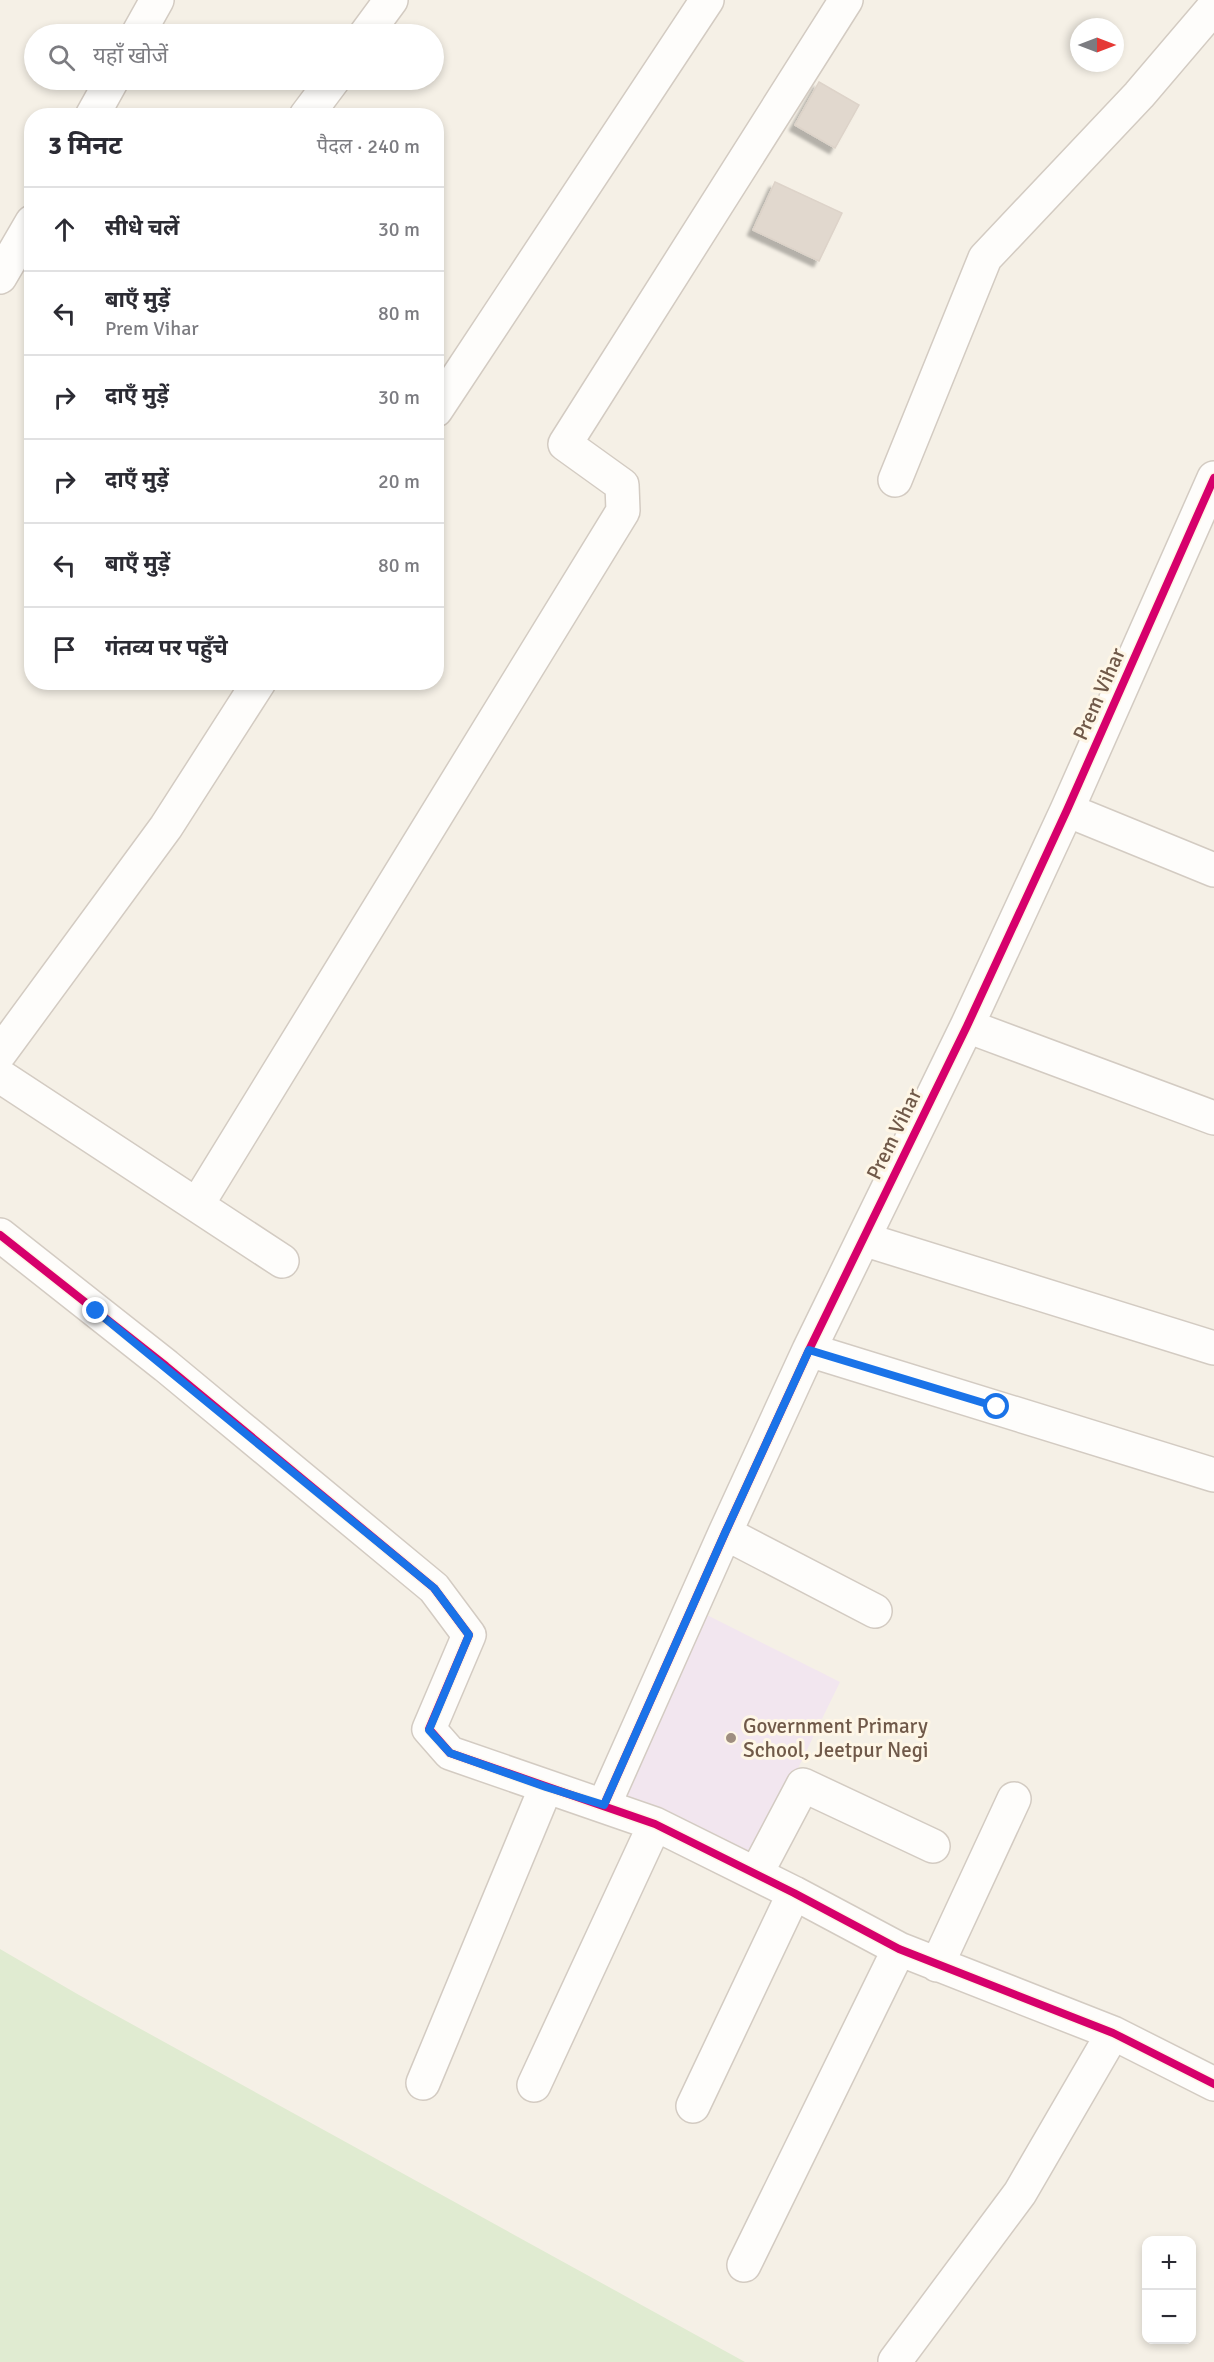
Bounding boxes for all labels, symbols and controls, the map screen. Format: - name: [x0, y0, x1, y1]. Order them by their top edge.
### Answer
- north arrow: [1070, 18, 1124, 72]
- search box: [24, 24, 444, 90]
- icon: search: [45, 41, 78, 74]
- text: यहाँ खोजें: [93, 42, 168, 69]
- text: 3 मिनट: [48, 130, 122, 162]
- text: पैदल · 240 m: [317, 134, 420, 159]
- icon: ahead: [48, 213, 81, 246]
- text: सीधे चलें: [105, 214, 179, 241]
- text: 30 m: [378, 217, 420, 242]
- text: बाएँ मुड़ें: [105, 286, 170, 313]
- icon: left: [48, 297, 81, 330]
- text: 80 m: [378, 301, 420, 326]
- text: Prem Vihar: [105, 316, 199, 341]
- icon: right: [48, 381, 81, 414]
- text: दाएँ मुड़ें: [105, 382, 169, 409]
- text: 30 m: [378, 385, 420, 410]
- icon: right: [48, 465, 81, 498]
- text: दाएँ मुड़ें: [105, 466, 169, 493]
- text: 20 m: [378, 469, 420, 494]
- icon: left: [48, 549, 81, 582]
- text: बाएँ मुड़ें: [105, 550, 170, 577]
- text: 80 m: [378, 553, 420, 578]
- icon: arrive: [48, 633, 81, 666]
- text: गंतव्य पर पहुँचे: [105, 634, 228, 661]
- street label: Prem Vihar: [1067, 644, 1131, 744]
- street label: Prem Vihar: [861, 1084, 927, 1184]
- route end: [82, 1297, 108, 1323]
- route start: [983, 1393, 1009, 1419]
- place label: Government Primary School, Jeetpur Negi: [743, 1713, 929, 1763]
- marker: Government Primary School, Jeetpur Negi: [724, 1731, 738, 1745]
- map controls: [1142, 2236, 1196, 2344]
- button: +: [1142, 2236, 1196, 2290]
- button: −: [1142, 2290, 1196, 2344]

